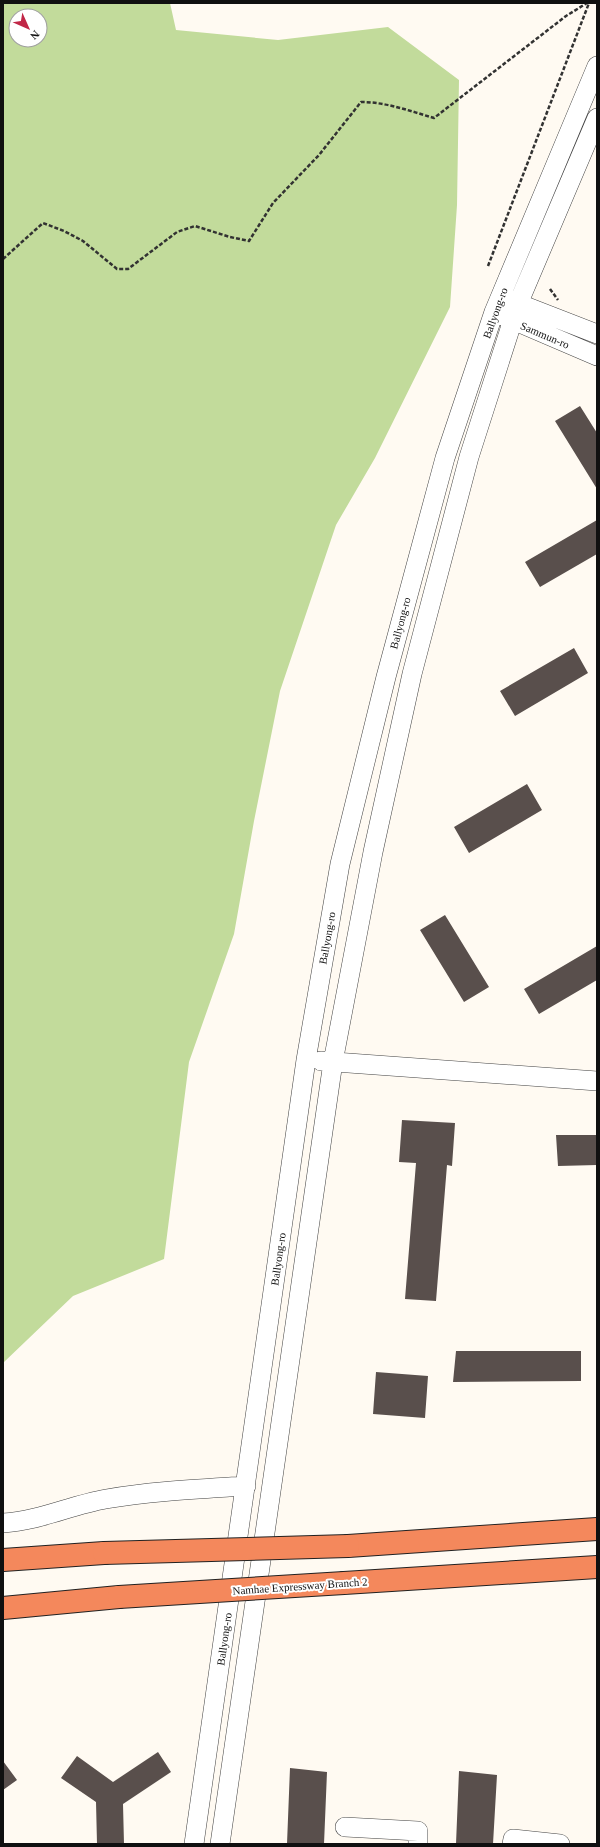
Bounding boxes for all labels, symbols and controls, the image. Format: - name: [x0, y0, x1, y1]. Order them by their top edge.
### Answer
- north arrow: [8, 8, 48, 48]
- text: N: [28, 28, 42, 42]
- street label: Ballyong-ro: [480, 286, 510, 340]
- street label: Sammun-ro: [519, 319, 572, 351]
- street label: Ballyong-ro: [387, 595, 413, 650]
- street label: Ballyong-ro: [316, 910, 338, 965]
- street label: Ballyong-ro: [268, 1231, 288, 1286]
- street label: Namhae Expressway Branch 2: [232, 1575, 368, 1597]
- street label: Ballyong-ro: [214, 1611, 234, 1666]

